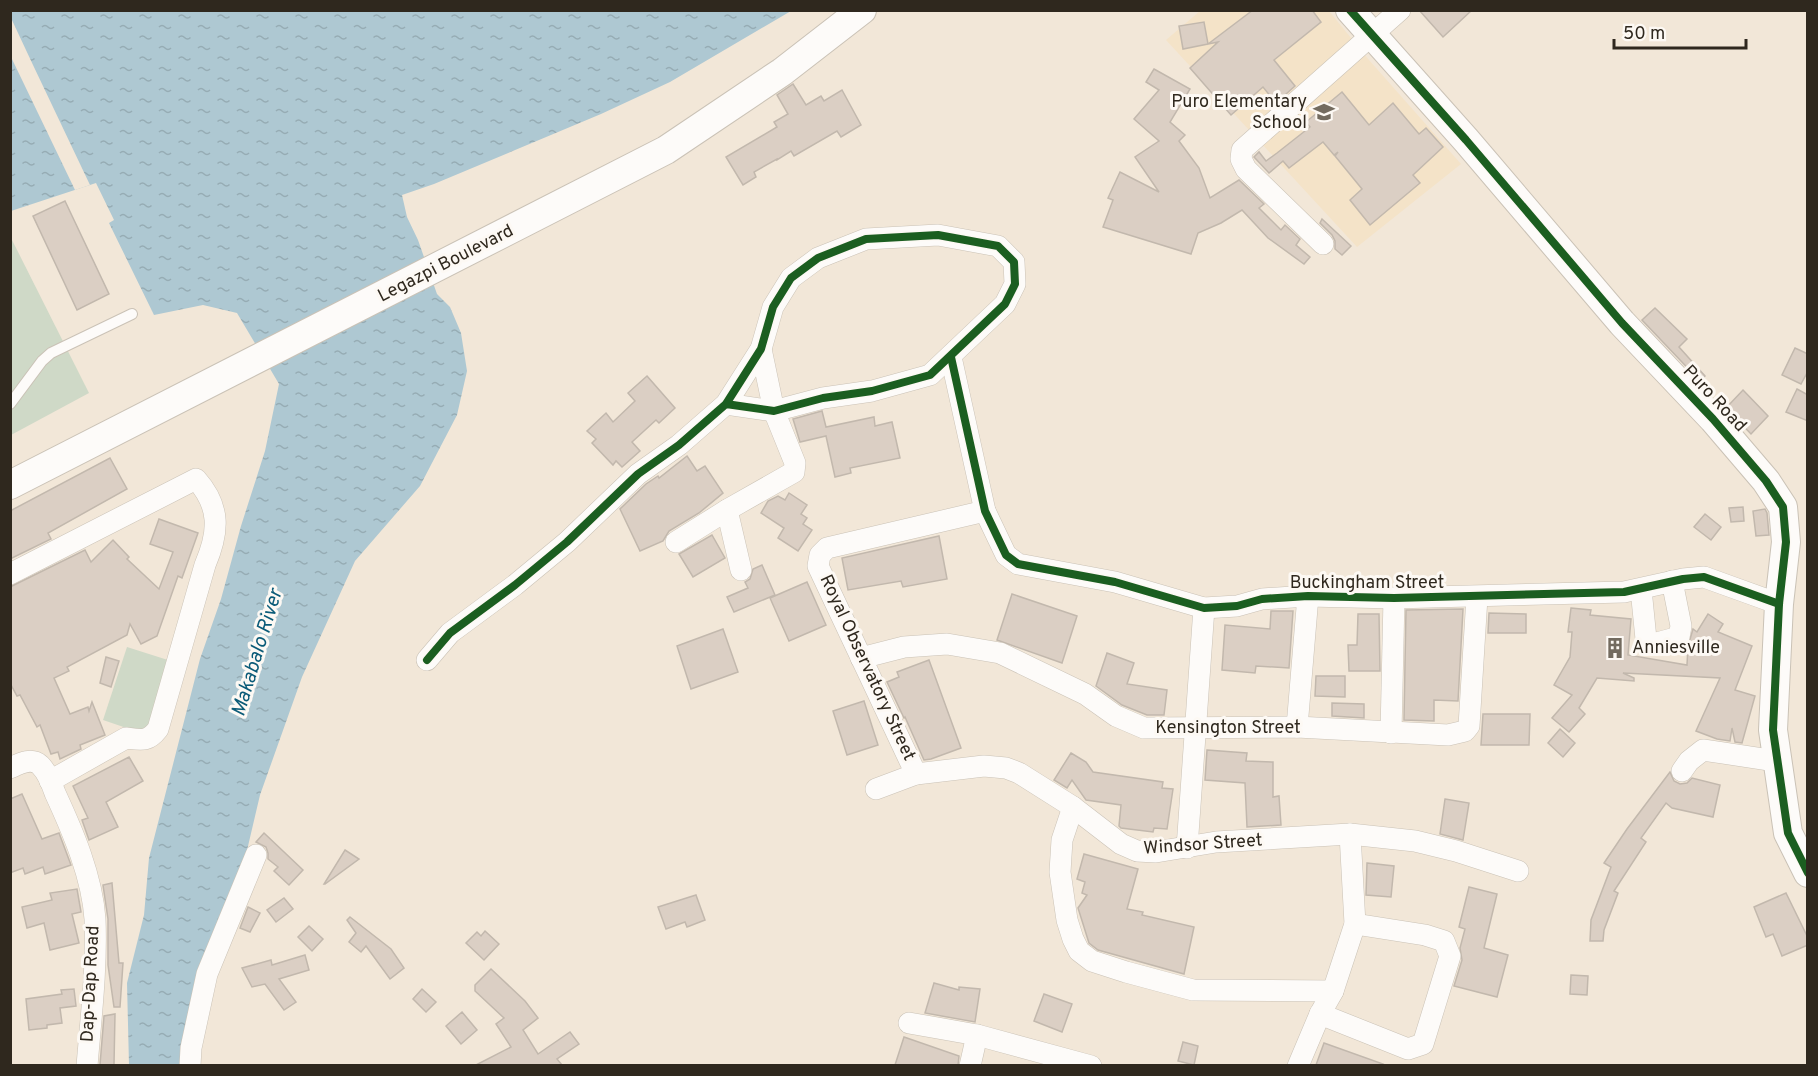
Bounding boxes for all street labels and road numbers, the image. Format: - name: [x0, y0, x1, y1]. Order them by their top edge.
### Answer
- street label: Legazpi Boulevard: [374, 220, 518, 308]
- street label: Puro Road: [1677, 361, 1751, 437]
- street label: Royal Observatory Street: [814, 571, 920, 765]
- street label: Buckingham Street: [1290, 572, 1444, 595]
- street label: Kensington Street: [1155, 717, 1301, 740]
- street label: Windsor Street: [1143, 829, 1263, 861]
- street label: Dap-Dap Road: [76, 925, 106, 1043]

